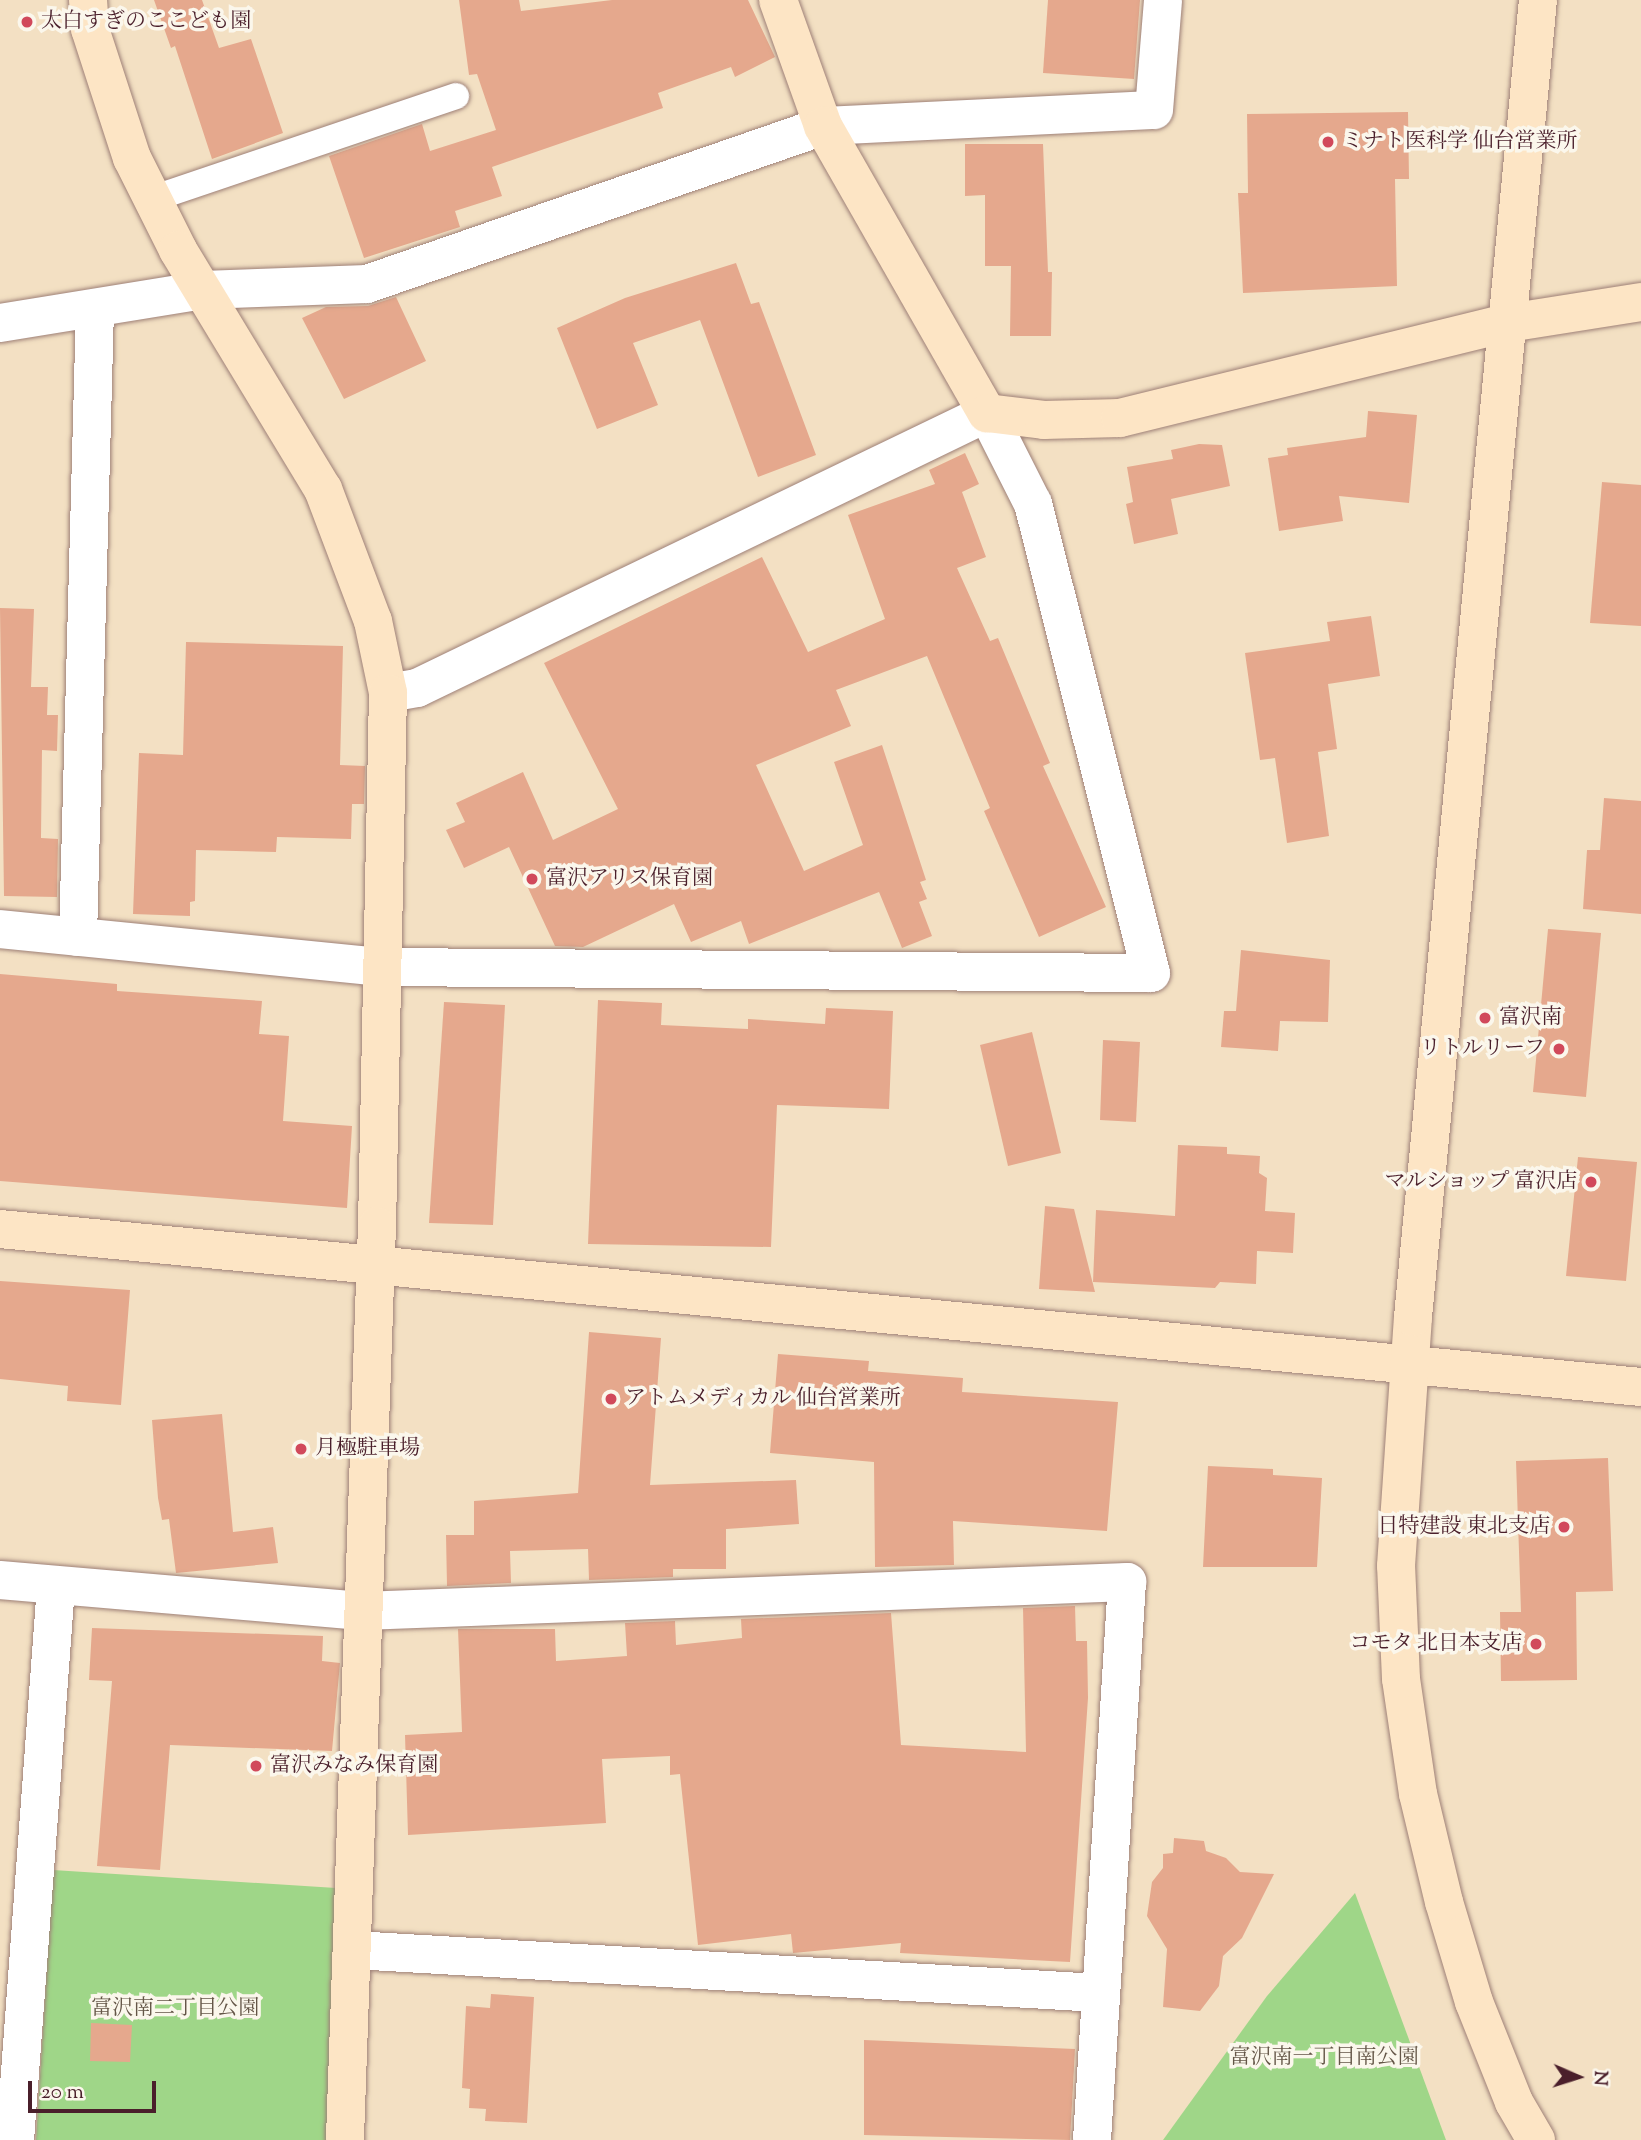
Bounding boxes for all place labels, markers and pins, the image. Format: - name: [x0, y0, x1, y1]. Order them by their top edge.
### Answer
- place label: 太白すぎのここども園: [41, 9, 251, 35]
- marker: 太白すぎのここども園: [19, 14, 35, 30]
- place label: ミナト医科学 仙台営業所: [1342, 129, 1577, 155]
- marker: ミナト医科学 仙台営業所: [1320, 134, 1336, 150]
- place label: 富沢アリス保育園: [546, 866, 714, 892]
- marker: 富沢アリス保育園: [524, 871, 540, 887]
- place label: 富沢南: [1499, 1005, 1562, 1031]
- marker: 富沢南: [1477, 1010, 1493, 1026]
- place label: リトルリーフ: [1419, 1036, 1545, 1062]
- marker: リトルリーフ: [1551, 1041, 1567, 1057]
- place label: マルショップ 富沢店: [1384, 1169, 1577, 1195]
- marker: マルショップ 富沢店: [1583, 1174, 1599, 1190]
- place label: アトムメディカル 仙台営業所: [625, 1386, 902, 1412]
- marker: アトムメディカル 仙台営業所: [603, 1391, 619, 1407]
- place label: 月極駐車場: [315, 1436, 420, 1462]
- marker: 月極駐車場: [293, 1441, 309, 1457]
- place label: 日特建設 東北支店: [1378, 1514, 1550, 1540]
- marker: 日特建設 東北支店: [1556, 1519, 1572, 1535]
- place label: コモタ 北日本支店: [1350, 1631, 1522, 1657]
- marker: コモタ 北日本支店: [1528, 1636, 1544, 1652]
- place label: 富沢みなみ保育園: [270, 1753, 438, 1779]
- marker: 富沢みなみ保育園: [248, 1758, 264, 1774]

